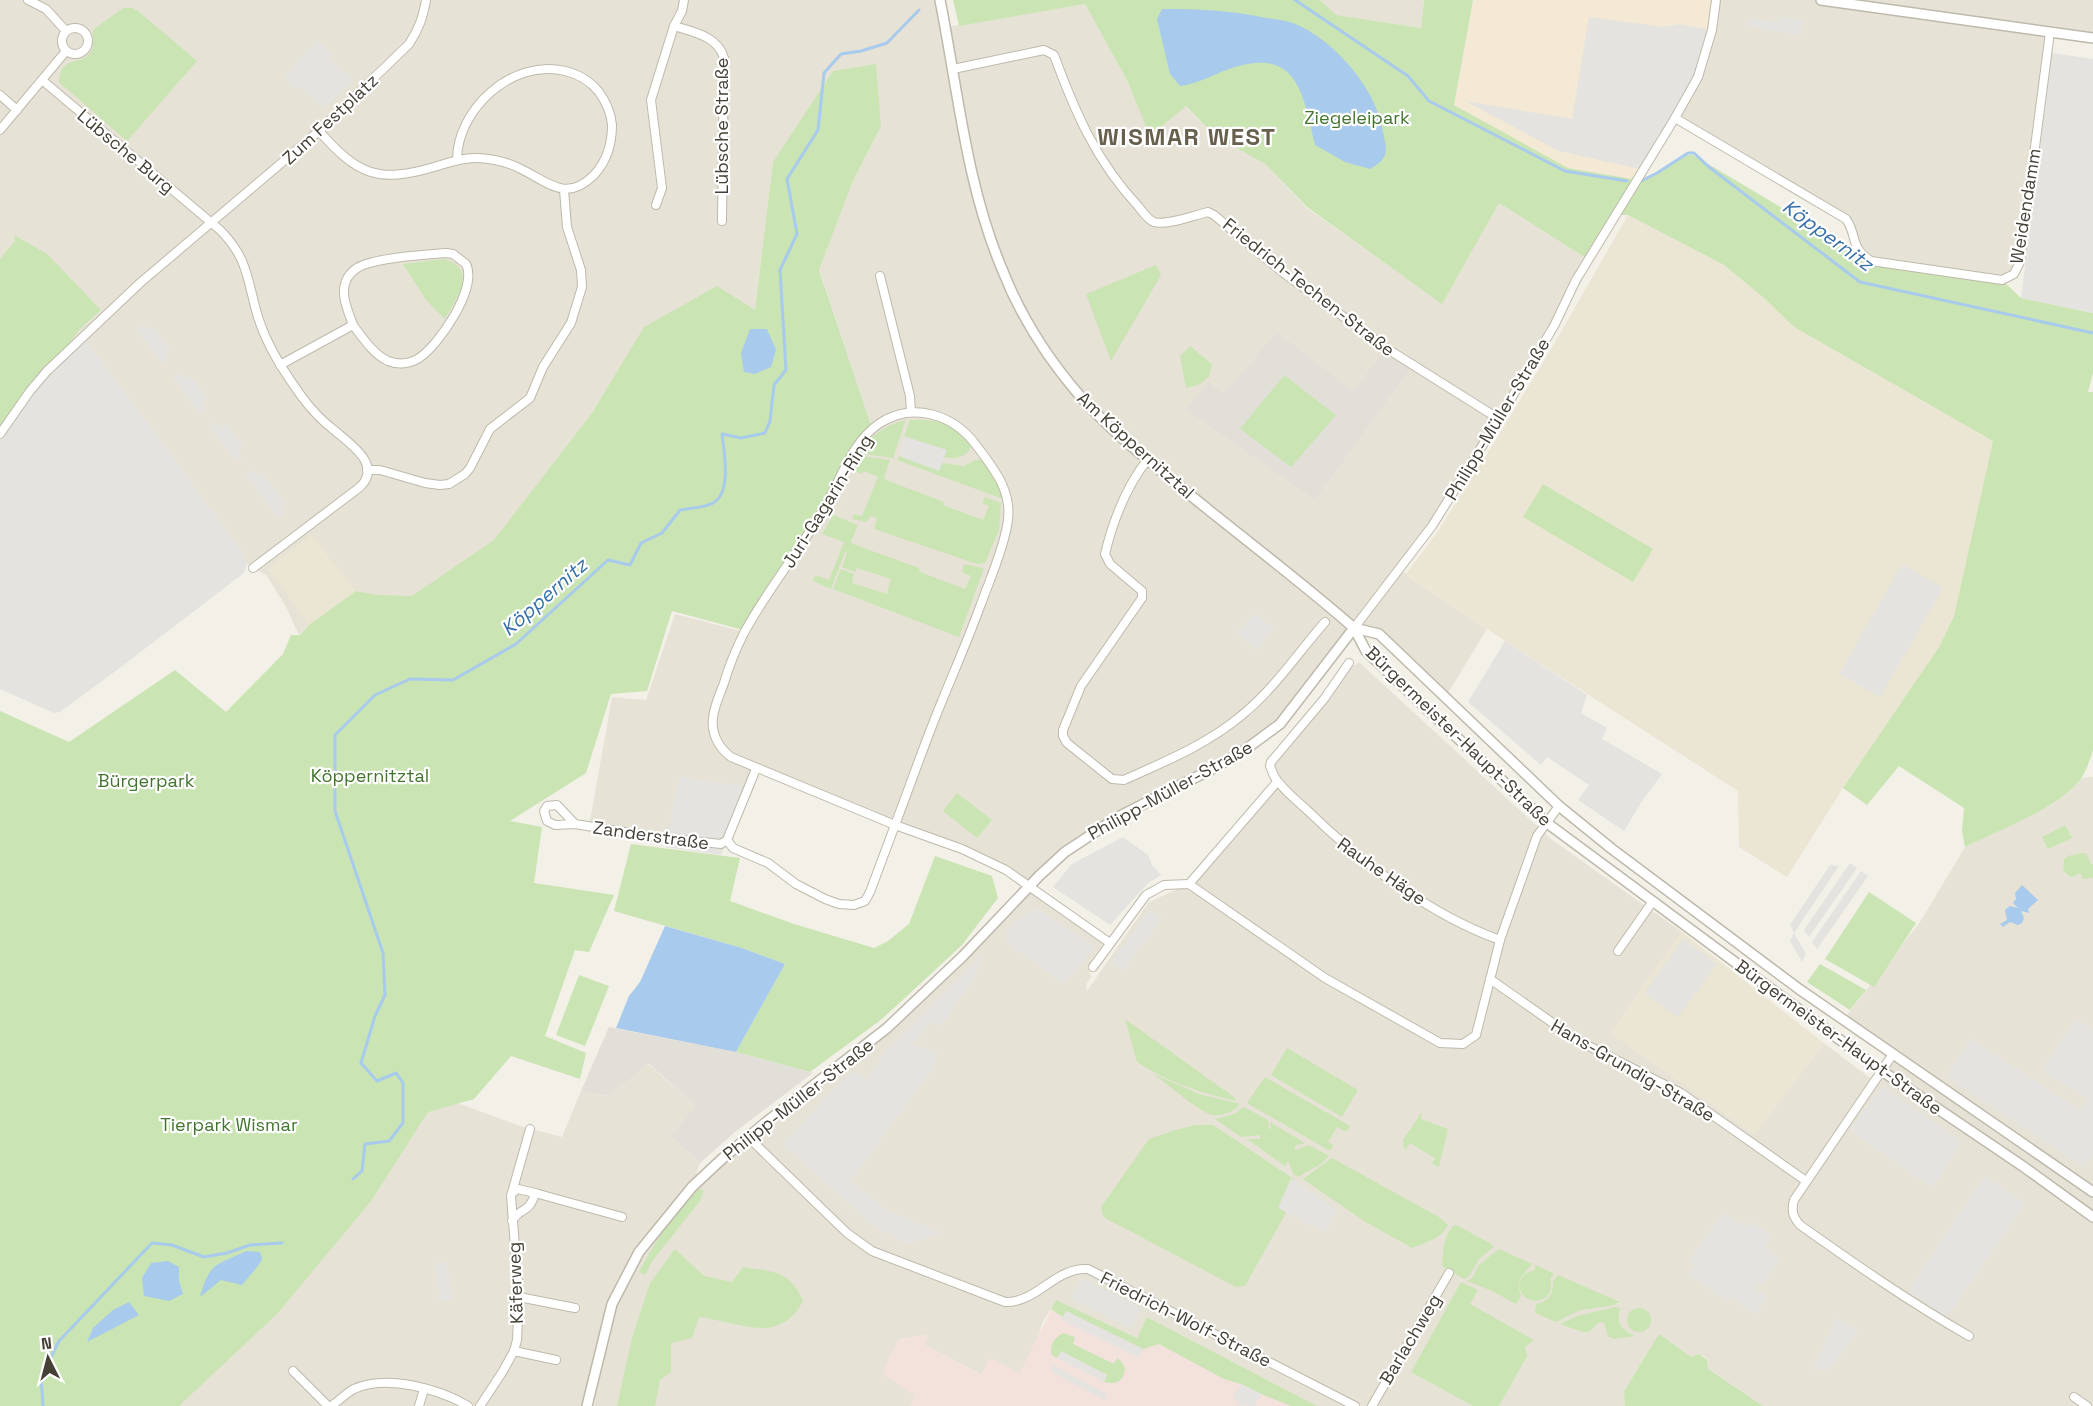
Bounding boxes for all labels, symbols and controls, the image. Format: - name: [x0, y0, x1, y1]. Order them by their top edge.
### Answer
- street label: Lübsche Straße: [710, 57, 733, 195]
- street label: Zum Festplatz: [277, 69, 383, 169]
- street label: Lübsche Burg: [73, 104, 179, 198]
- park label: Ziegeleipark: [1304, 106, 1410, 129]
- district label: WISMAR WEST: [1097, 121, 1277, 152]
- street label: Weidendamm: [2005, 147, 2045, 265]
- water label: Köppernitz: [1777, 193, 1880, 278]
- street label: Friedrich-Techen-Straße: [1218, 213, 1400, 361]
- street label: Philipp-Müller-Straße: [1439, 334, 1555, 504]
- street label: Am Köppernitztal: [1073, 386, 1199, 504]
- street label: Juri-Gagarin-Ring: [777, 430, 877, 572]
- water label: Köppernitz: [495, 551, 594, 642]
- street label: Bürgermeister-Haupt-Straße: [1361, 641, 1557, 831]
- street label: Philipp-Müller-Straße: [1083, 735, 1257, 845]
- park label: Köppernitztal: [311, 764, 429, 787]
- park label: Bürgerpark: [98, 769, 195, 792]
- street label: Zanderstraße: [591, 815, 711, 855]
- street label: Rauhe Häge: [1333, 832, 1431, 910]
- street label: Bürgermeister-Haupt-Straße: [1731, 954, 1947, 1120]
- street label: Hans-Grundig-Straße: [1547, 1014, 1719, 1126]
- street label: Philipp-Müller-Straße: [718, 1033, 878, 1165]
- park label: Tierpark Wismar: [160, 1113, 298, 1136]
- street label: Käferweg: [502, 1242, 528, 1324]
- street label: Friedrich-Wolf-Straße: [1097, 1266, 1275, 1372]
- street label: Barlachweg: [1374, 1289, 1446, 1389]
- north arrow: [18, 1328, 78, 1388]
- text: N: [40, 1333, 53, 1355]

